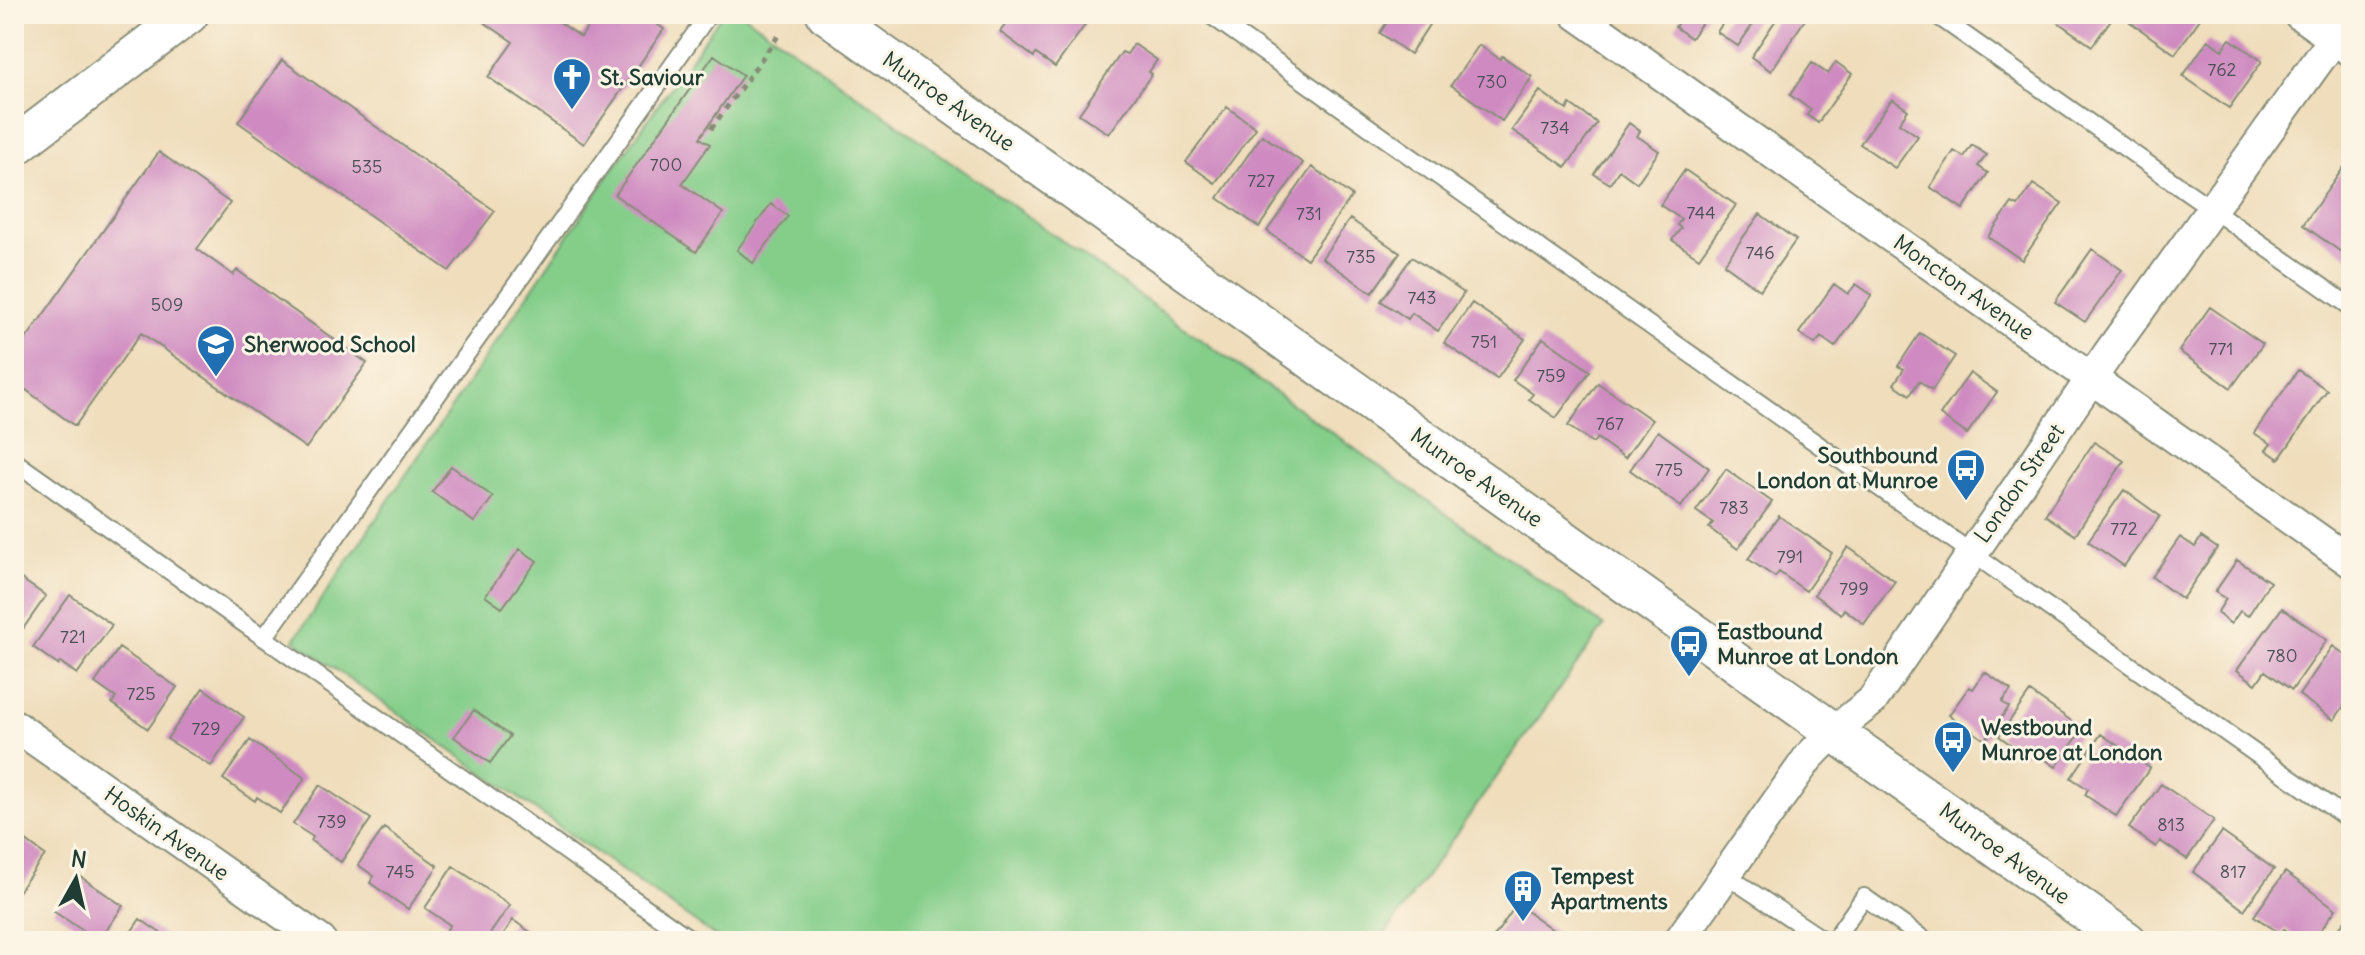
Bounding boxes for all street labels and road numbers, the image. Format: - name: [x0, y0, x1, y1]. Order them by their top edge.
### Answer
- street label: Munroe Avenue: [877, 45, 1021, 157]
- street label: Moncton Avenue: [1888, 228, 2040, 346]
- street label: London Street: [1968, 418, 2070, 548]
- street label: Munroe Avenue: [1405, 421, 1549, 533]
- street label: Hoskin Avenue: [99, 780, 235, 886]
- street label: Munroe Avenue: [1934, 796, 2076, 910]

